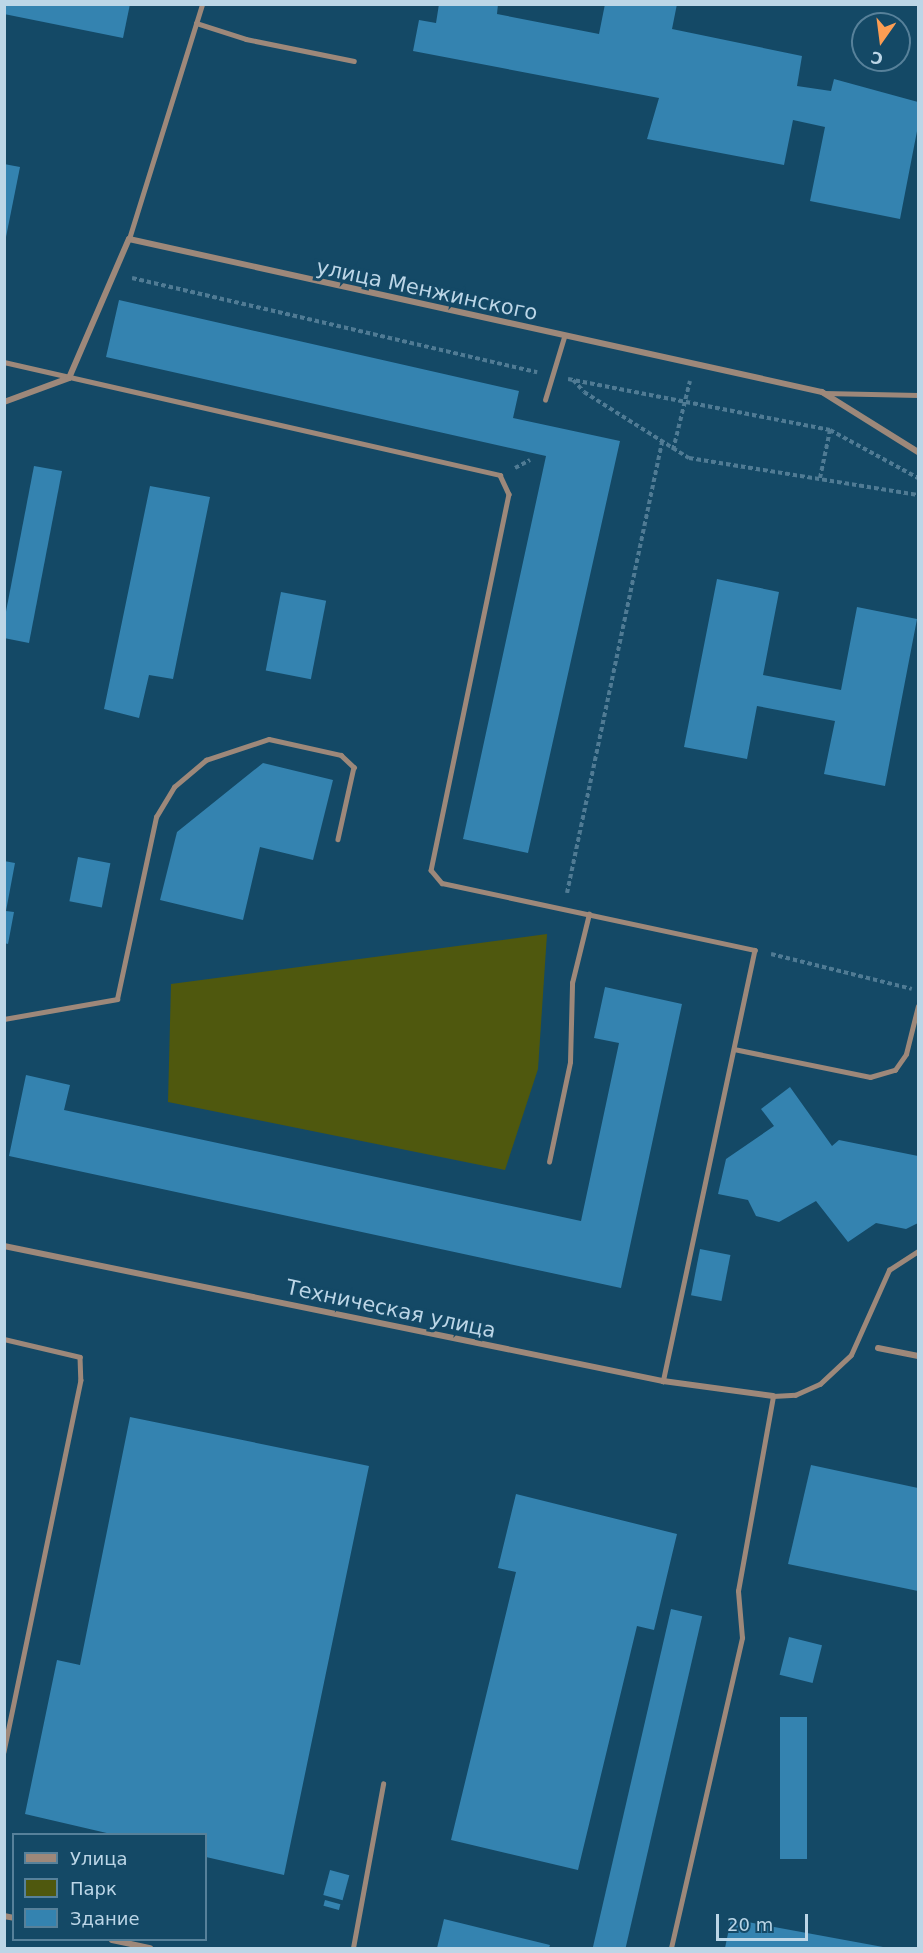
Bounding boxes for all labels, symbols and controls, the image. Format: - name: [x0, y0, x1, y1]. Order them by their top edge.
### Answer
- north arrow: [851, 12, 911, 72]
- text: С: [869, 47, 885, 69]
- street label: улица Менжинского: [314, 254, 540, 326]
- street label: Техническая улица: [284, 1274, 498, 1344]
- legend: [12, 1833, 207, 1941]
- text: Улица: [70, 1848, 127, 1869]
- text: Парк: [70, 1878, 117, 1899]
- scale bar: [719, 1902, 810, 1940]
- text: Здание: [70, 1908, 140, 1929]
- text: 20 m: [727, 1914, 773, 1935]

